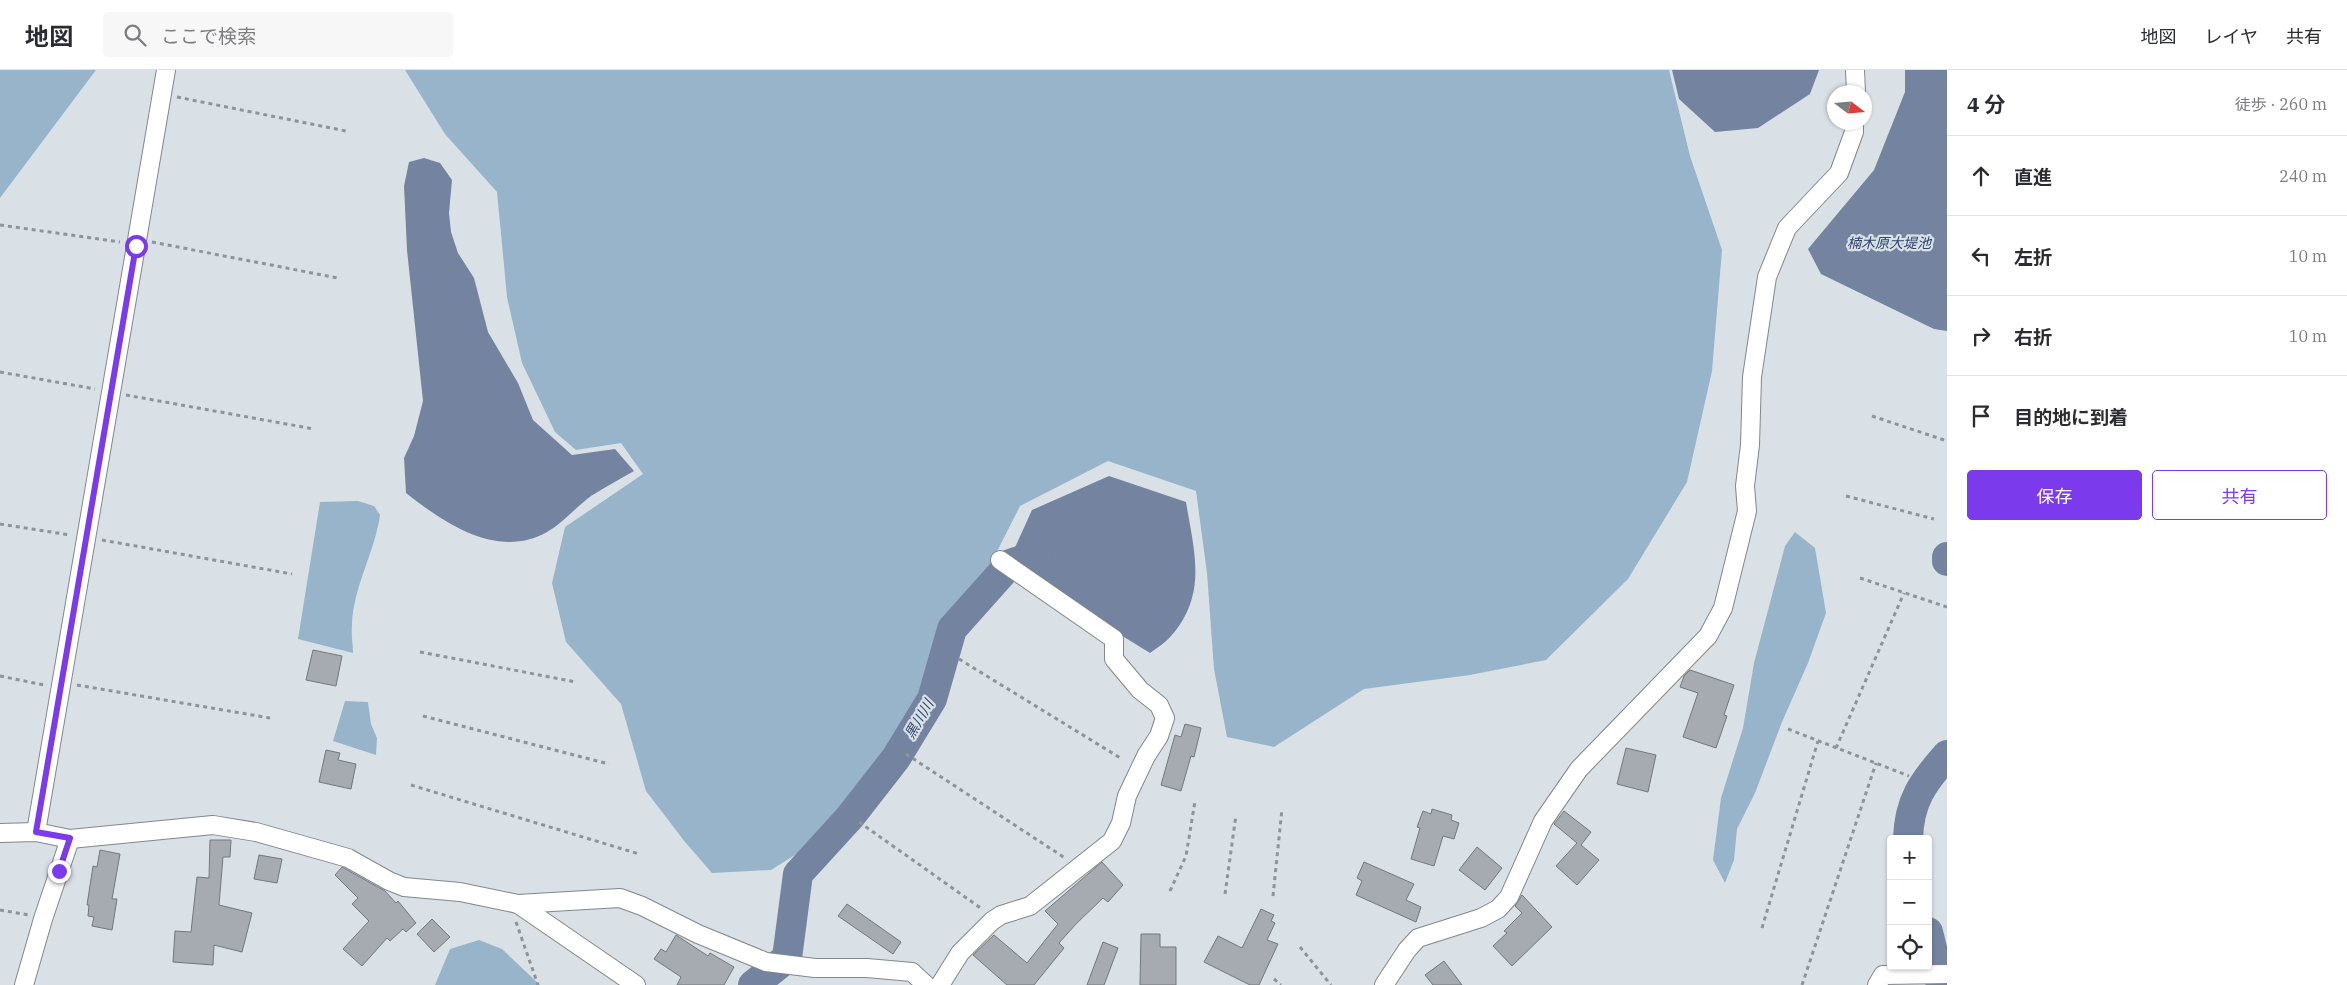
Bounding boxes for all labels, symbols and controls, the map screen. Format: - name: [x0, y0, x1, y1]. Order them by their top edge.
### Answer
- search box: [103, 12, 453, 57]
- text: 地図: [25, 20, 73, 52]
- icon: search: [121, 21, 149, 49]
- text: ここで検索: [161, 24, 256, 48]
- text: 地図: [2141, 25, 2177, 48]
- text: レイヤ: [2205, 25, 2258, 48]
- text: 共有: [2286, 25, 2322, 48]
- north arrow: [1827, 85, 1872, 130]
- text: 4 分: [1967, 90, 2005, 118]
- text: 徒歩 · 260 m: [2235, 94, 2327, 114]
- icon: ahead: [1967, 162, 1995, 190]
- text: 直進: [2014, 165, 2052, 189]
- text: 240 m: [2279, 166, 2327, 186]
- water label: 楠木原大堤池: [1847, 234, 1933, 252]
- route start: [125, 235, 148, 258]
- icon: left: [1967, 242, 1995, 270]
- text: 左折: [2014, 245, 2052, 269]
- text: 10 m: [2289, 246, 2327, 266]
- icon: right: [1967, 322, 1995, 350]
- text: 右折: [2014, 325, 2052, 349]
- text: 10 m: [2289, 326, 2327, 346]
- icon: arrive: [1967, 402, 1995, 430]
- text: 目的地に到着: [2014, 405, 2128, 429]
- button: 保存: [1967, 470, 2142, 520]
- button: 共有: [2152, 470, 2327, 520]
- water label: 黒川川: [901, 695, 938, 742]
- map controls: [1887, 835, 1932, 970]
- button: +: [1887, 835, 1932, 880]
- route end: [48, 860, 71, 883]
- button: −: [1887, 880, 1932, 925]
- button: locate: [1887, 925, 1932, 970]

